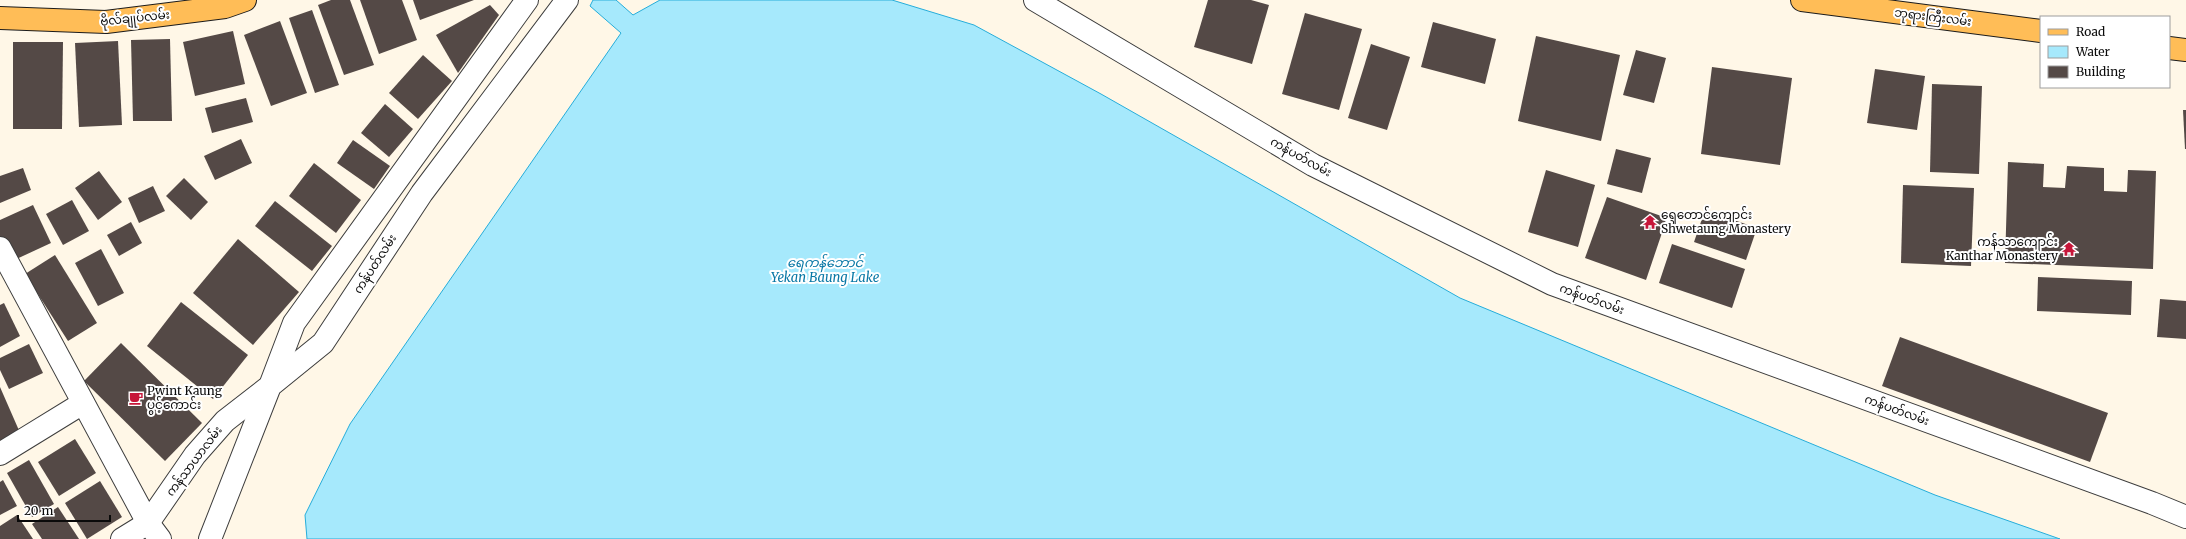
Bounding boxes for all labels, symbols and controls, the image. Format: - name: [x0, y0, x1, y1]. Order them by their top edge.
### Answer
- street label: ဘုရားကြီးလမ်း: [1893, 3, 1973, 32]
- street label: ဗိုလ်ချုပ်လမ်း: [99, 5, 171, 32]
- legend: [2040, 16, 2170, 88]
- text: Road: [2076, 24, 2105, 39]
- text: Water: [2075, 44, 2111, 59]
- text: Building: [2076, 64, 2126, 79]
- street label: ကန်ပတ်လမ်း: [1267, 133, 1335, 182]
- place label: ရွှေတောင်ကျောင်း Shwetaung Monastery: [1661, 206, 1791, 236]
- temple icon: ရွှေတောင်ကျောင်း Shwetaung Monastery: [1642, 214, 1658, 230]
- street label: ကန်ပတ်လမ်း: [349, 231, 402, 298]
- place label: ကန်သာကျောင်း Kanthar Monastery: [1946, 233, 2058, 263]
- temple icon: ကန်သာကျောင်း Kanthar Monastery: [2061, 241, 2077, 257]
- water label: ရေကန်ဘောင် Yekan Baung Lake: [771, 253, 880, 286]
- street label: ကန်ပတ်လမ်း: [1557, 279, 1627, 320]
- place label: Pwint Kaung ပွင့်ကောင်း: [147, 383, 223, 415]
- cafe icon: Pwint Kaung ပွင့်ကောင်း: [128, 390, 144, 406]
- street label: ကန်ပတ်လမ်း: [1862, 390, 1932, 431]
- street label: ကန်သာယာလမ်း: [162, 422, 227, 501]
- scale bar: [18, 497, 110, 523]
- text: 20 m: [24, 503, 53, 518]

